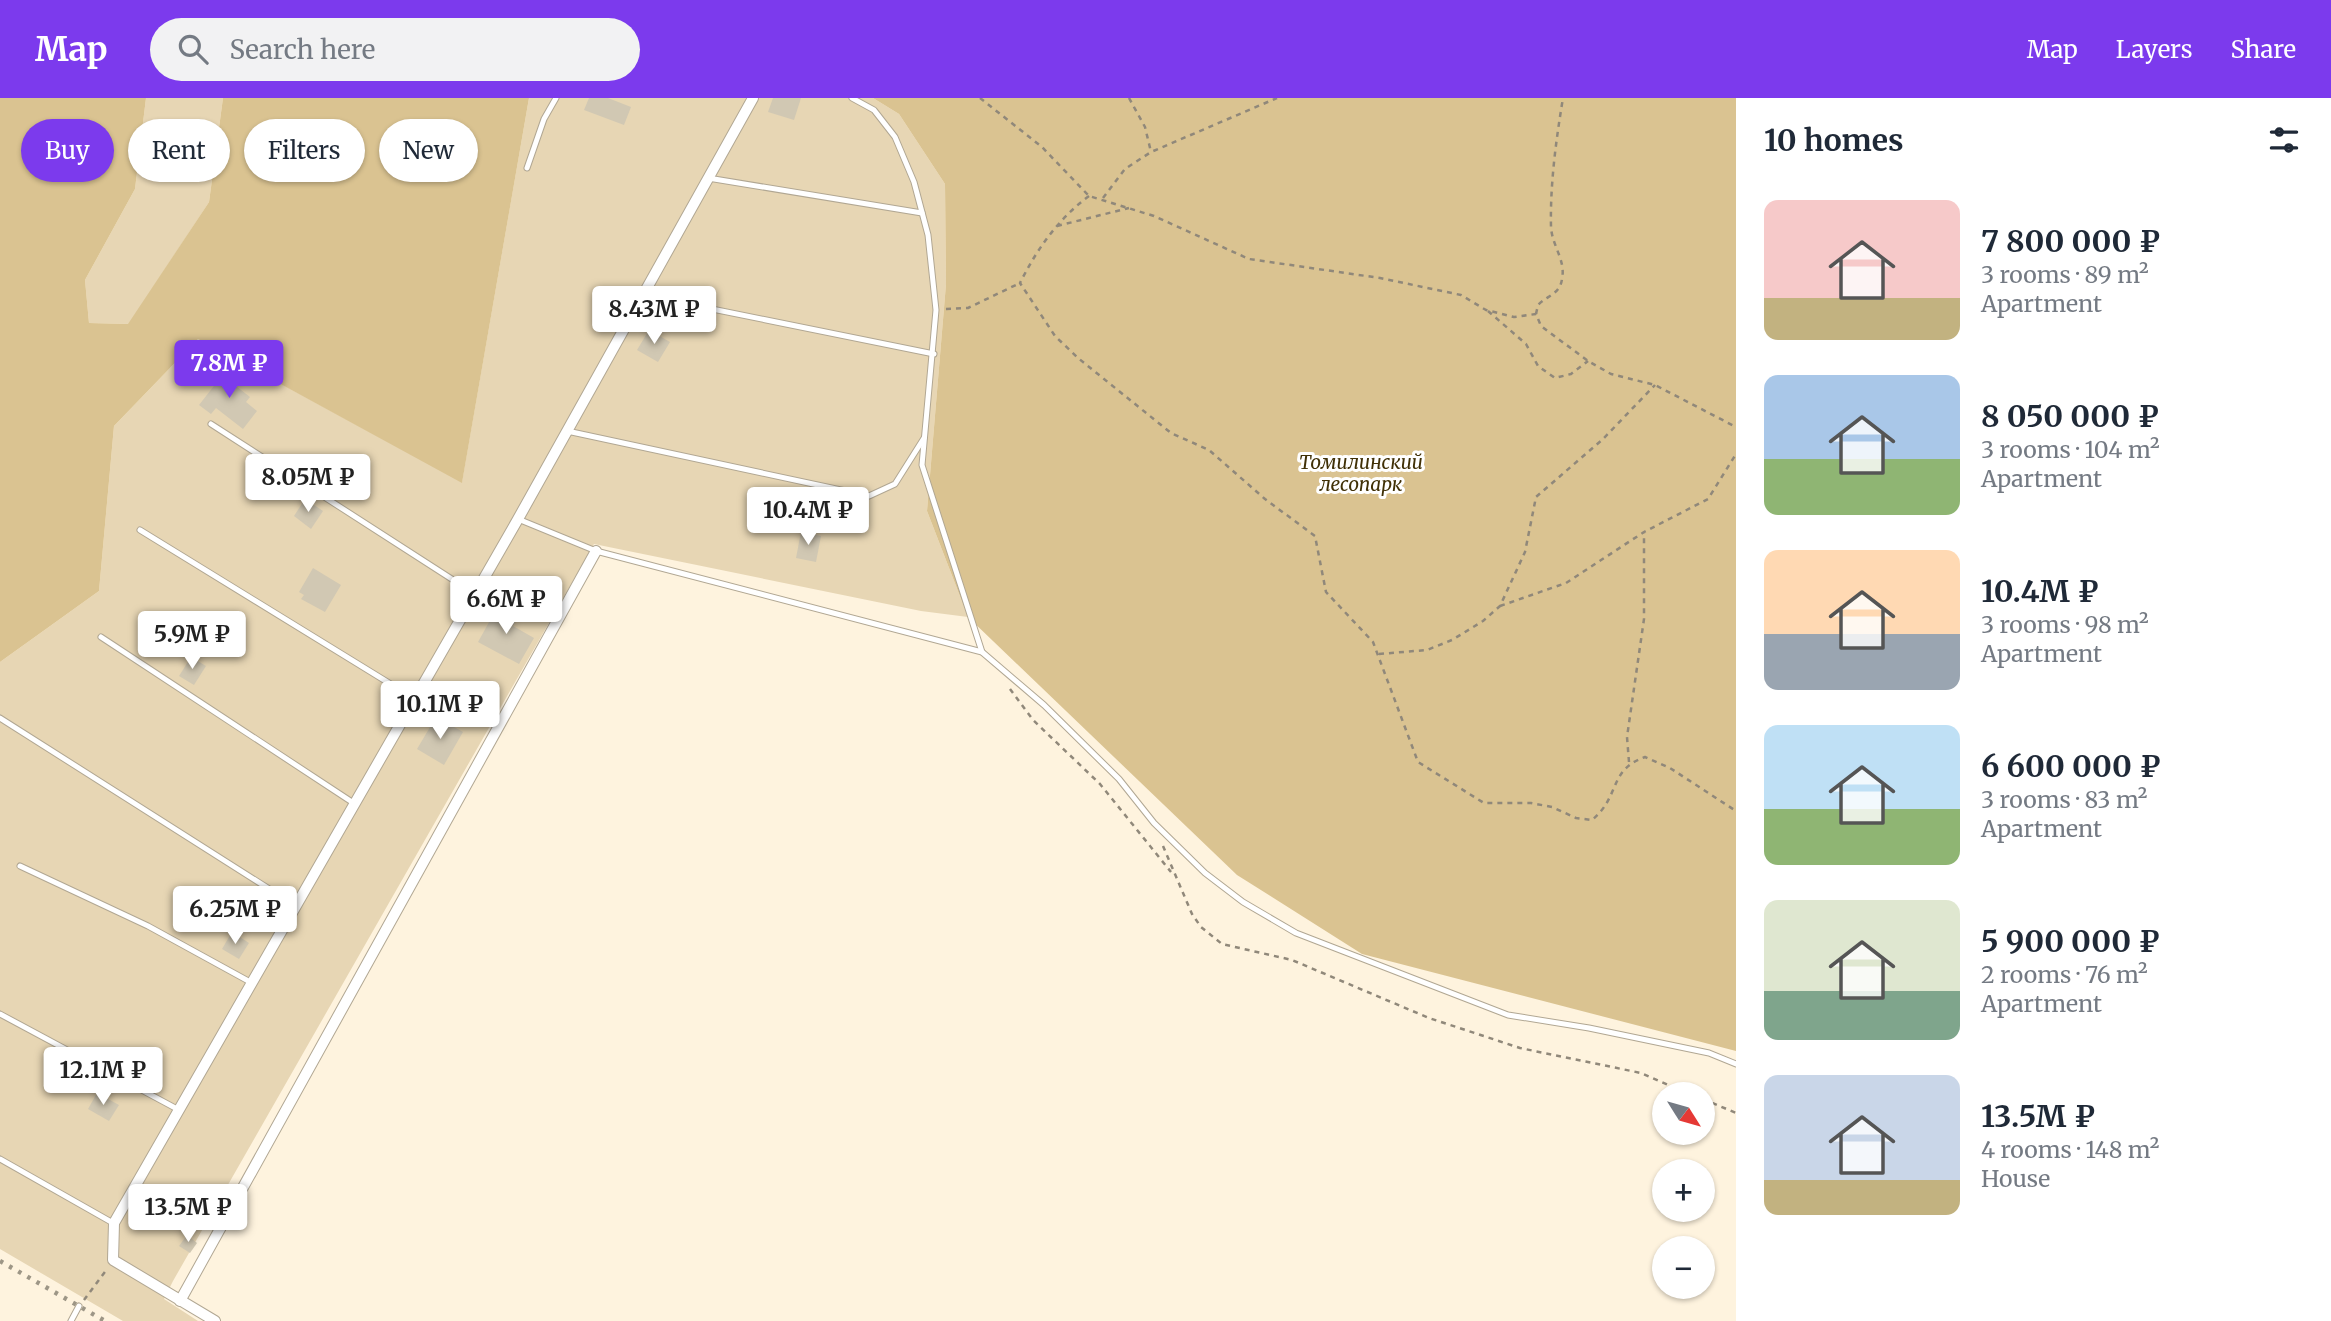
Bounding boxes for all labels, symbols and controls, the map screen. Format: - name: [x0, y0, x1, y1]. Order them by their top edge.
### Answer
- search box: [150, 18, 640, 81]
- text: Map: [35, 29, 108, 70]
- icon: search: [174, 30, 212, 68]
- text: Search here: [230, 33, 375, 66]
- text: Map: [2027, 34, 2078, 65]
- text: Layers: [2116, 34, 2192, 65]
- text: Share: [2230, 34, 2296, 65]
- chip: Buy: [21, 119, 114, 182]
- chip: Rent: [128, 119, 230, 182]
- chip: Filters: [244, 119, 365, 182]
- chip: New: [379, 119, 478, 182]
- text: 10 homes: [1764, 121, 1904, 159]
- icon: filters: [2265, 121, 2303, 159]
- text: 7 800 000 ₽: [1981, 222, 2160, 260]
- icon: home: [1820, 228, 1904, 312]
- text: 3 rooms · 89 m²: [1981, 260, 2149, 289]
- pin: 8.43M ₽: [589, 286, 719, 346]
- text: Apartment: [1981, 289, 2102, 318]
- text: 8.43M ₽: [608, 294, 700, 323]
- pin: 7.8M ₽: [172, 341, 286, 400]
- text: 7.8M ₽: [190, 348, 268, 377]
- text: 8 050 000 ₽: [1981, 397, 2159, 435]
- icon: home: [1820, 403, 1904, 487]
- text: 3 rooms · 104 m²: [1981, 435, 2160, 464]
- park label: Томилинский лесопарк: [1299, 450, 1423, 496]
- pin: 8.05M ₽: [243, 454, 373, 514]
- text: 8.05M ₽: [261, 462, 355, 491]
- text: Apartment: [1981, 464, 2102, 493]
- pin: 10.4M ₽: [743, 488, 873, 547]
- text: 10.4M ₽: [763, 495, 853, 524]
- text: 10.4M ₽: [1981, 572, 2099, 610]
- pin: 6.6M ₽: [449, 576, 563, 636]
- icon: home: [1820, 578, 1904, 662]
- text: 6.6M ₽: [466, 584, 546, 613]
- text: 3 rooms · 98 m²: [1981, 610, 2149, 639]
- pin: 5.9M ₽: [135, 612, 249, 671]
- text: 5.9M ₽: [154, 619, 230, 648]
- text: Apartment: [1981, 639, 2102, 668]
- pin: 10.1M ₽: [375, 682, 505, 741]
- text: 10.1M ₽: [397, 689, 483, 718]
- text: 6 600 000 ₽: [1981, 747, 2161, 785]
- icon: home: [1820, 753, 1904, 837]
- text: 3 rooms · 83 m²: [1981, 785, 2147, 814]
- text: Apartment: [1981, 814, 2102, 843]
- pin: 6.25M ₽: [170, 886, 300, 946]
- text: 6.25M ₽: [189, 894, 281, 923]
- text: 5 900 000 ₽: [1981, 922, 2160, 960]
- icon: home: [1820, 928, 1904, 1012]
- text: 2 rooms · 76 m²: [1981, 960, 2148, 989]
- text: Apartment: [1981, 989, 2102, 1018]
- pin: 12.1M ₽: [38, 1048, 168, 1107]
- text: 12.1M ₽: [60, 1055, 146, 1084]
- north arrow: [1652, 1082, 1715, 1144]
- map controls: [1652, 1082, 1715, 1299]
- text: 13.5M ₽: [1981, 1097, 2095, 1135]
- icon: home: [1820, 1103, 1904, 1187]
- text: 4 rooms · 148 m²: [1981, 1135, 2159, 1164]
- button: +: [1652, 1159, 1715, 1222]
- text: House: [1981, 1164, 2050, 1193]
- pin: 13.5M ₽: [123, 1184, 253, 1244]
- text: 13.5M ₽: [144, 1192, 232, 1221]
- button: −: [1652, 1236, 1715, 1299]

